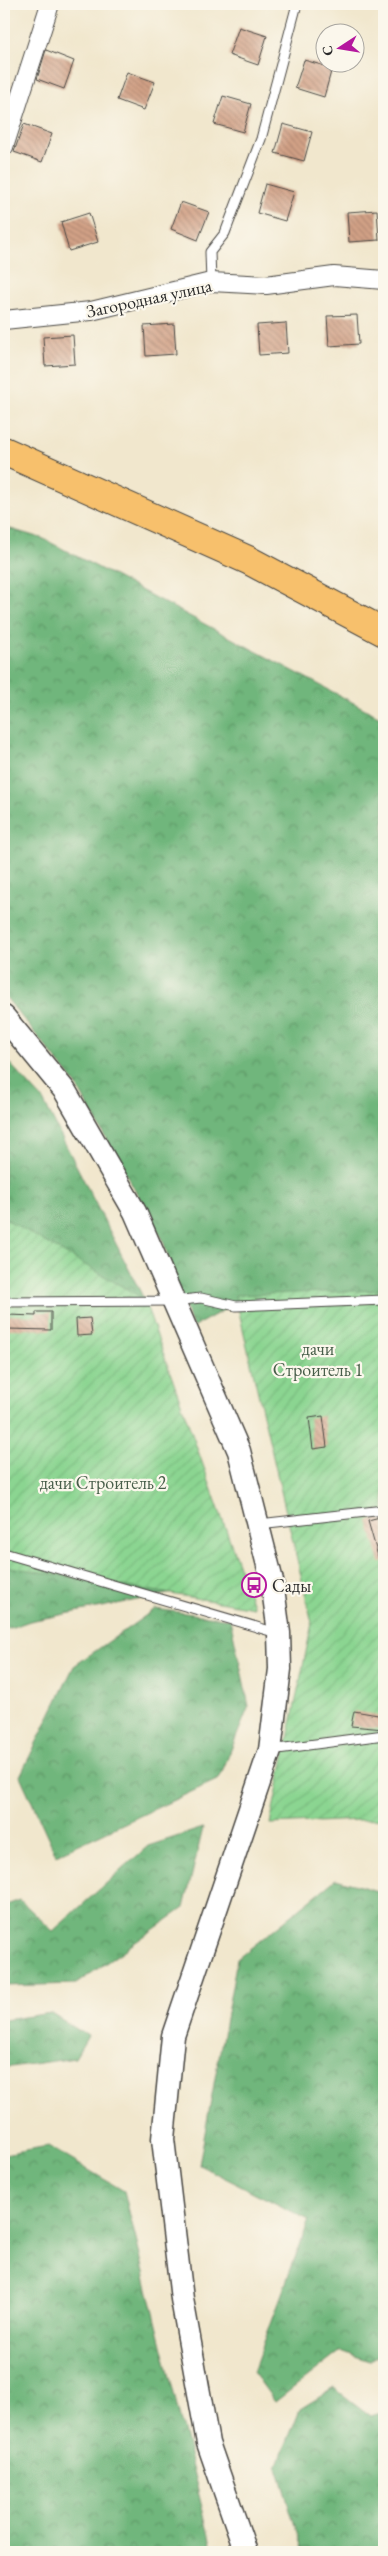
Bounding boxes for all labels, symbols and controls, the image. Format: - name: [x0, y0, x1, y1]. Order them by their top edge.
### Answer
- north arrow: [316, 22, 366, 72]
- text: С: [317, 44, 337, 57]
- street label: Загородная улица: [84, 273, 215, 323]
- park label: дачи Строитель 1: [273, 1337, 363, 1381]
- park label: дачи Строитель 2: [40, 1471, 167, 1494]
- bus stop icon: Сады: [241, 1572, 267, 1598]
- place label: Сады: [272, 1574, 311, 1597]

